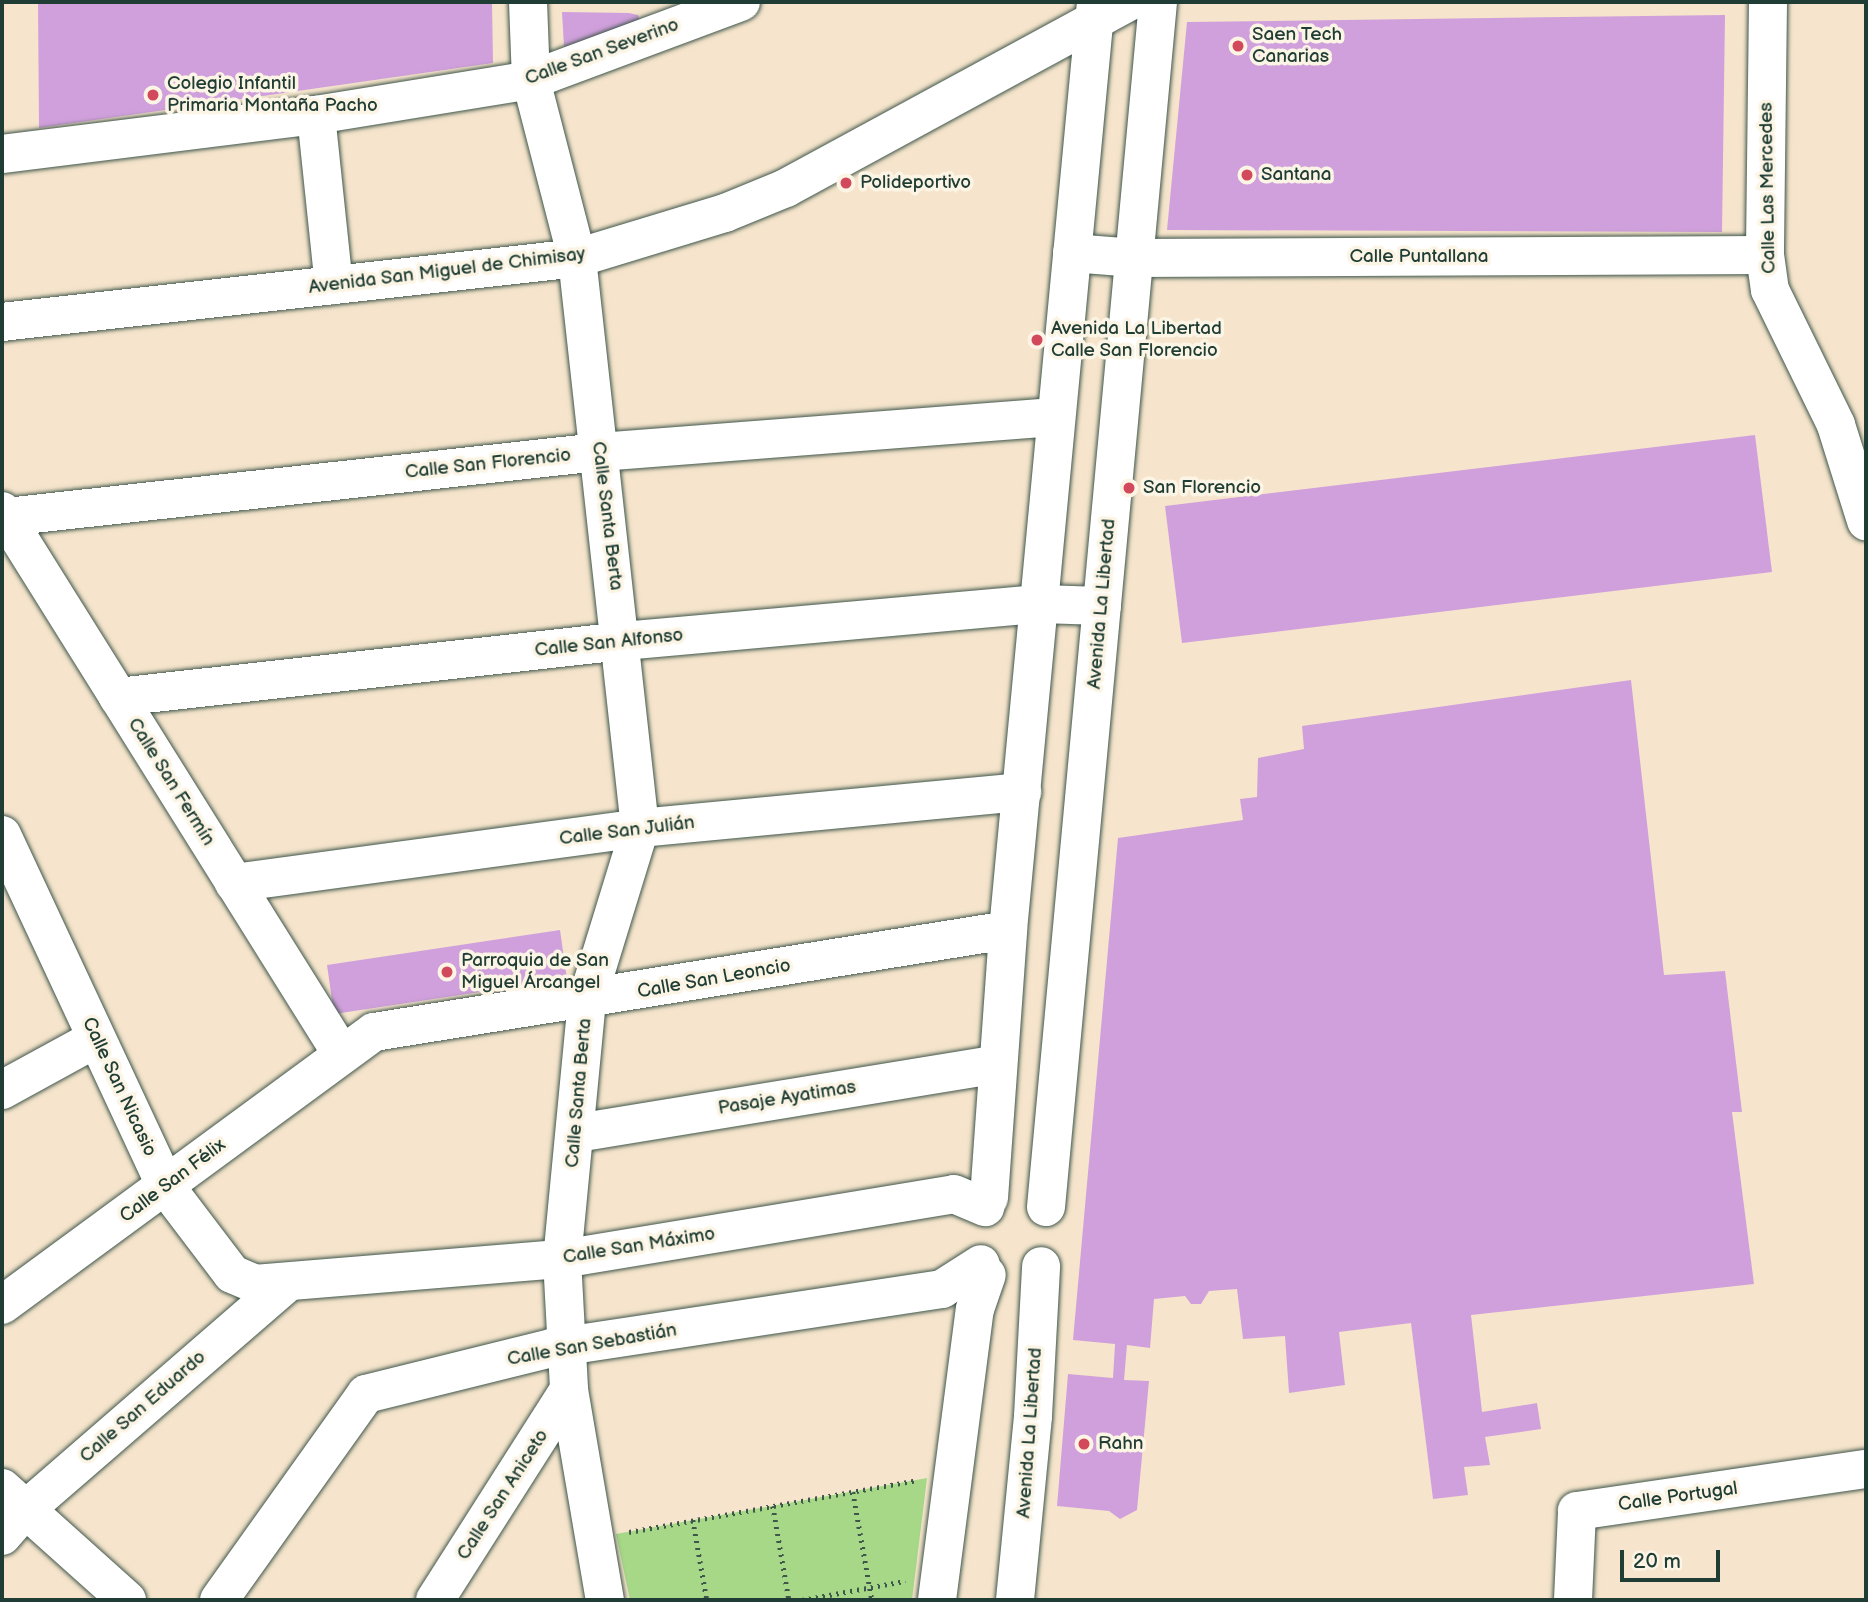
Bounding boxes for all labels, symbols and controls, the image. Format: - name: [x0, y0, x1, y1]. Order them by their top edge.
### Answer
- street label: Calle San Severino: [522, 13, 682, 91]
- place label: Saen Tech Canarias: [1252, 24, 1343, 68]
- marker: Saen Tech Canarias: [1230, 38, 1246, 54]
- place label: Colegio Infantil Primaria Montaña Pacho: [167, 73, 378, 117]
- marker: Colegio Infantil Primaria Montaña Pacho: [145, 87, 161, 103]
- street label: Calle Las Mercedes: [1755, 102, 1781, 274]
- place label: Santana: [1261, 164, 1331, 186]
- marker: Santana: [1239, 167, 1255, 183]
- place label: Polideportivo: [860, 172, 971, 194]
- marker: Polideportivo: [838, 175, 854, 191]
- street label: Avenida San Miguel de Chimisay: [307, 243, 587, 299]
- street label: Calle Puntallana: [1350, 246, 1488, 268]
- place label: Avenida La Libertad Calle San Florencio: [1051, 318, 1222, 362]
- marker: Avenida La Libertad Calle San Florencio: [1029, 332, 1045, 348]
- street label: Calle Santa Berta: [587, 440, 627, 592]
- street label: Calle San Florencio: [404, 444, 572, 484]
- place label: San Florencio: [1143, 477, 1261, 499]
- marker: San Florencio: [1121, 480, 1137, 496]
- street label: Avenida La Libertad: [1083, 518, 1121, 690]
- street label: Calle San Alfonso: [533, 624, 685, 662]
- street label: Calle San Fermín: [122, 714, 220, 850]
- street label: Calle San Julián: [557, 811, 697, 851]
- place label: Parroquia de San Miguel Árcangel: [461, 950, 609, 994]
- street label: Calle San Leoncio: [635, 954, 793, 1004]
- marker: Parroquia de San Miguel Árcangel: [439, 964, 455, 980]
- street label: Calle San Nicasio: [77, 1014, 161, 1160]
- street label: Calle Santa Berta: [561, 1017, 597, 1169]
- street label: Pasaje Ayatimas: [716, 1076, 858, 1120]
- street label: Calle San Félix: [115, 1134, 231, 1228]
- street label: Calle San Máximo: [561, 1223, 717, 1269]
- street label: Calle San Sebastián: [505, 1319, 679, 1371]
- street label: Calle San Eduardo: [75, 1346, 211, 1468]
- street label: Avenida La Libertad: [1013, 1347, 1047, 1519]
- street label: Calle San Aniceto: [452, 1425, 554, 1565]
- place label: Rahn: [1098, 1433, 1143, 1455]
- marker: Rahn: [1076, 1436, 1092, 1452]
- street label: Calle Portugal: [1617, 1477, 1739, 1517]
- scale bar: [1623, 1536, 1723, 1580]
- text: 20 m: [1633, 1549, 1681, 1574]

